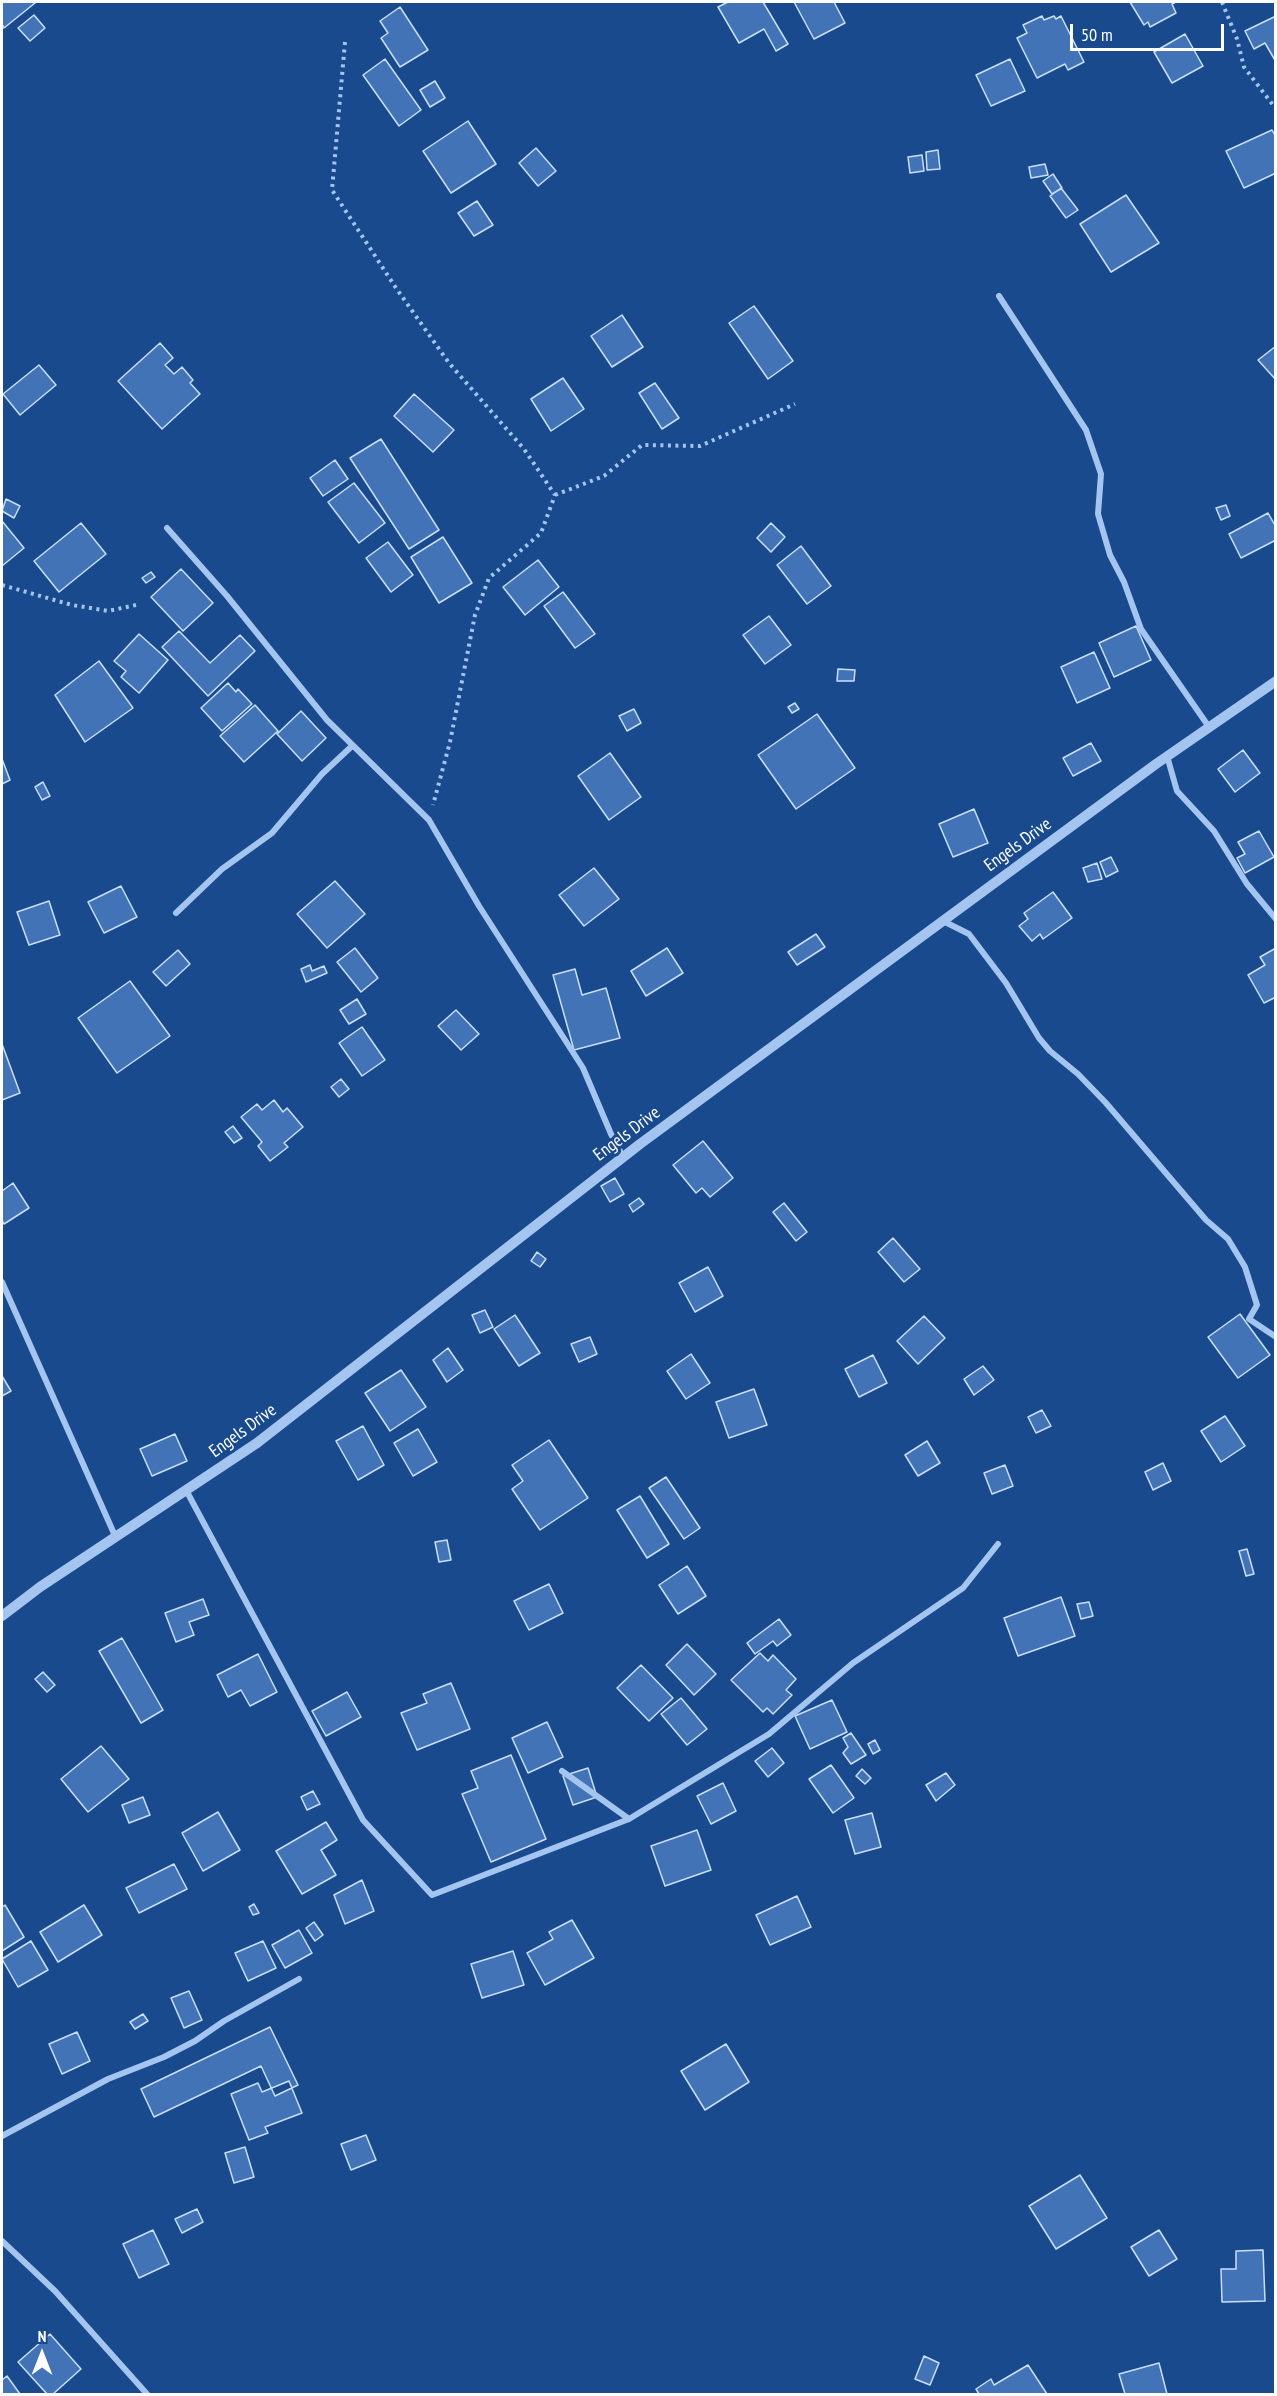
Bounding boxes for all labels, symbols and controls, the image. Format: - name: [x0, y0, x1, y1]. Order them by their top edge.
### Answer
- scale bar: [1073, 12, 1228, 50]
- text: 50 m: [1081, 23, 1113, 46]
- street label: Engels Drive: [980, 813, 1056, 877]
- street label: Engels Drive: [589, 1102, 665, 1166]
- street label: Engels Drive: [205, 1399, 281, 1463]
- north arrow: [12, 2324, 72, 2384]
- text: N: [38, 2326, 46, 2346]

